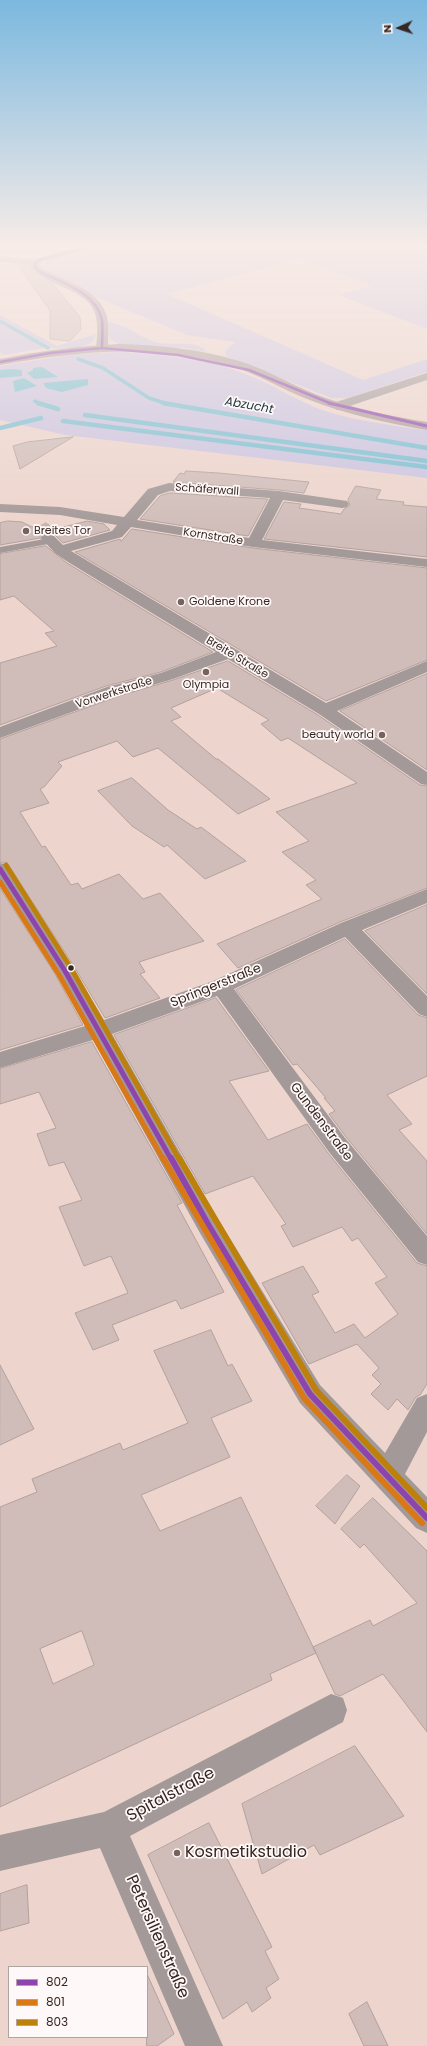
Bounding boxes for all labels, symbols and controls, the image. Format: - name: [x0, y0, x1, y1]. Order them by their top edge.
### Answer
- north arrow: [379, 8, 419, 48]
- text: N: [379, 24, 395, 33]
- water label: Abzucht: [224, 395, 274, 417]
- street label: Schäferwall: [175, 481, 239, 499]
- place label: Breites Tor: [34, 524, 91, 538]
- marker: Breites Tor: [21, 526, 31, 536]
- street label: Kornstraße: [182, 526, 244, 548]
- place label: Goldene Krone: [189, 595, 270, 609]
- marker: Goldene Krone: [176, 597, 186, 607]
- street label: Breite Straße: [203, 634, 271, 682]
- marker: Olympia: [201, 667, 211, 677]
- street label: Vorwerkstraße: [74, 674, 154, 712]
- place label: Olympia: [183, 678, 229, 692]
- place label: beauty world: [302, 728, 374, 742]
- marker: beauty world: [377, 730, 387, 740]
- street label: Springerstraße: [168, 961, 264, 1011]
- unlabelled marker: [66, 963, 76, 973]
- street label: Gundenstraße: [286, 1080, 356, 1164]
- street label: Spitalstraße: [124, 1764, 218, 1826]
- place label: Kosmetikstudio: [185, 1843, 307, 1863]
- marker: Kosmetikstudio: [172, 1848, 182, 1858]
- street label: Petersilienstraße: [121, 1872, 193, 2002]
- legend: [8, 1966, 148, 2038]
- text: 802: [46, 1973, 68, 1990]
- text: 801: [46, 1993, 65, 2010]
- text: 803: [46, 2013, 68, 2030]

